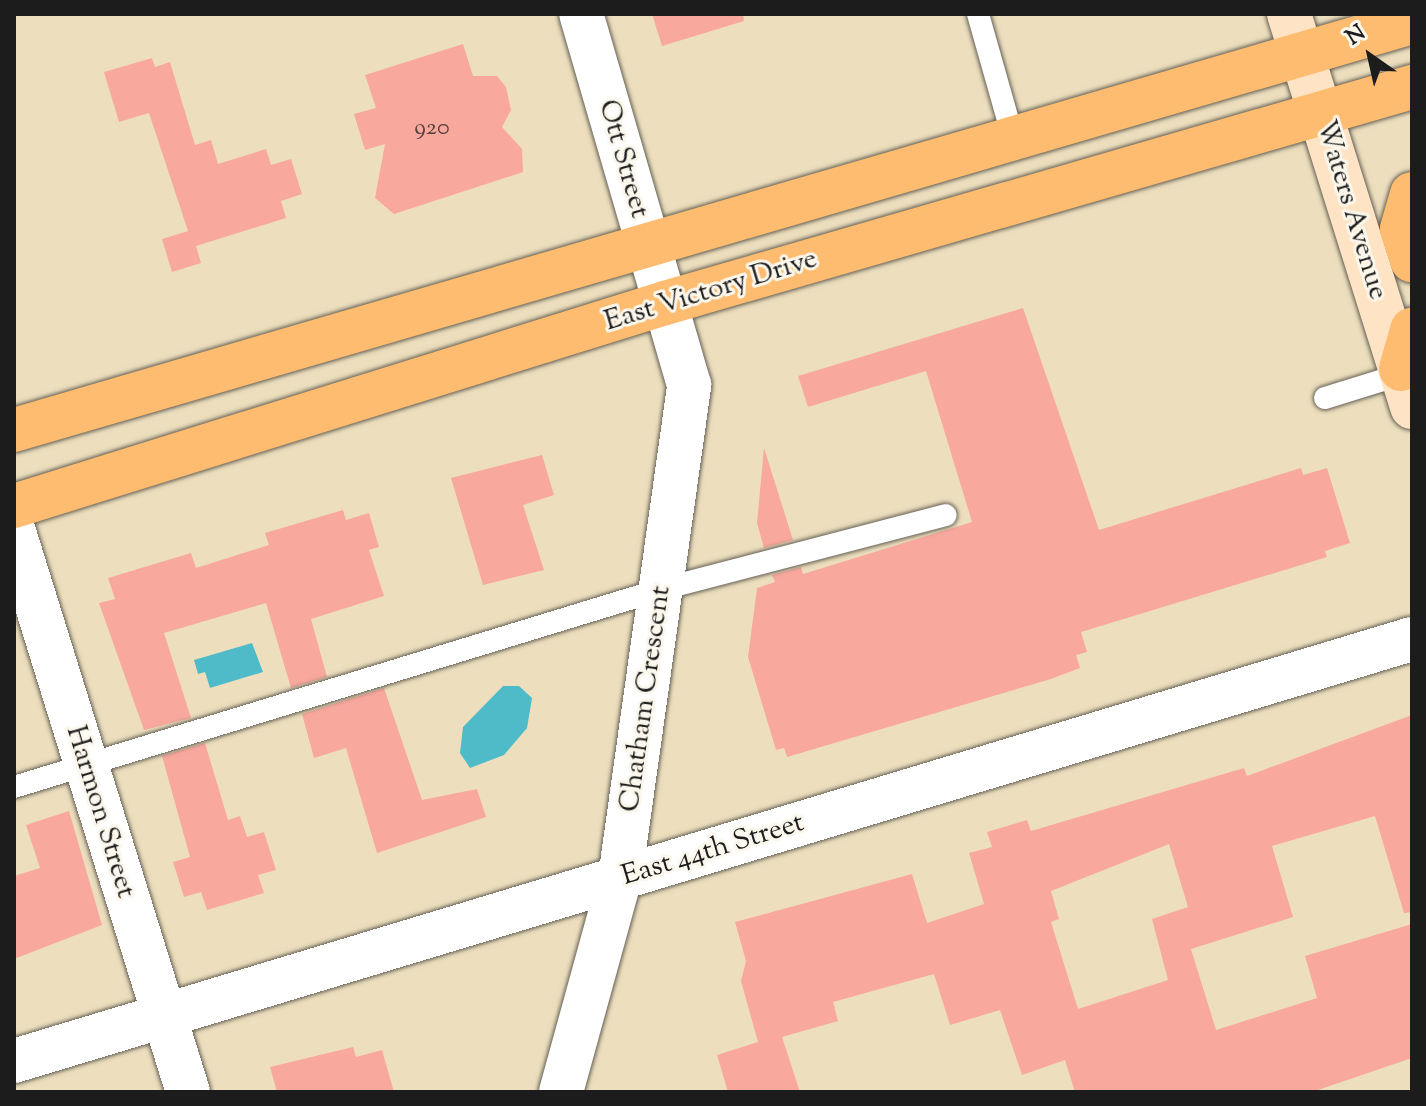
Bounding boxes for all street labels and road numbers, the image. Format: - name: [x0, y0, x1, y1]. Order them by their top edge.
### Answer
- street label: Ott Street: [590, 96, 656, 222]
- street label: Waters Avenue: [1308, 116, 1394, 304]
- street label: East Victory Drive: [601, 243, 821, 339]
- street label: Chatham Crescent: [613, 584, 679, 814]
- street label: Harmon Street: [58, 722, 142, 902]
- street label: East 44th Street: [618, 806, 808, 894]

